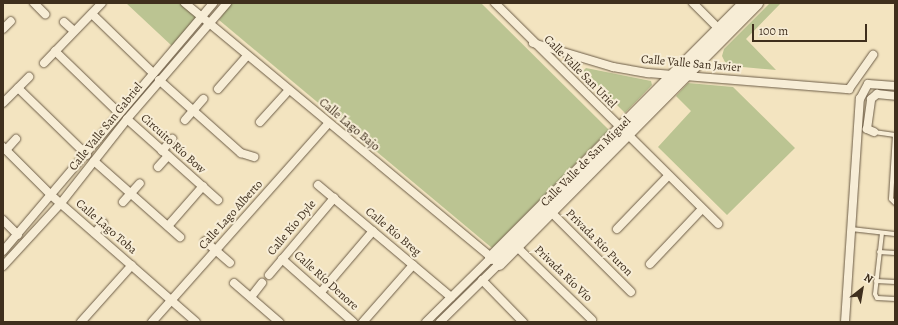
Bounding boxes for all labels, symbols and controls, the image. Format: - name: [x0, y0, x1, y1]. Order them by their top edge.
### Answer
- scale bar: [754, 16, 869, 42]
- text: 100 m: [759, 23, 788, 39]
- street label: Calle Valle San Uriel: [541, 33, 619, 111]
- street label: Calle Valle San Javier: [640, 52, 742, 76]
- street label: Calle Valle San Gabriel: [66, 80, 146, 174]
- street label: Calle Lago Bajo: [316, 96, 382, 154]
- street label: Circuito Río Bow: [137, 111, 209, 177]
- street label: Calle Valle de San Miguel: [538, 114, 634, 210]
- street label: Calle Lago Alberto: [196, 177, 266, 253]
- street label: Calle Lago Toba: [73, 197, 139, 257]
- street label: Calle Río Dyle: [265, 197, 319, 259]
- street label: Calle Río Breg: [362, 204, 424, 260]
- street label: Privada Río Puron: [563, 207, 635, 279]
- street label: Privada Río Vío: [531, 243, 595, 305]
- street label: Calle Río Denore: [291, 248, 361, 314]
- north arrow: [842, 269, 882, 309]
- text: N: [861, 270, 876, 287]

